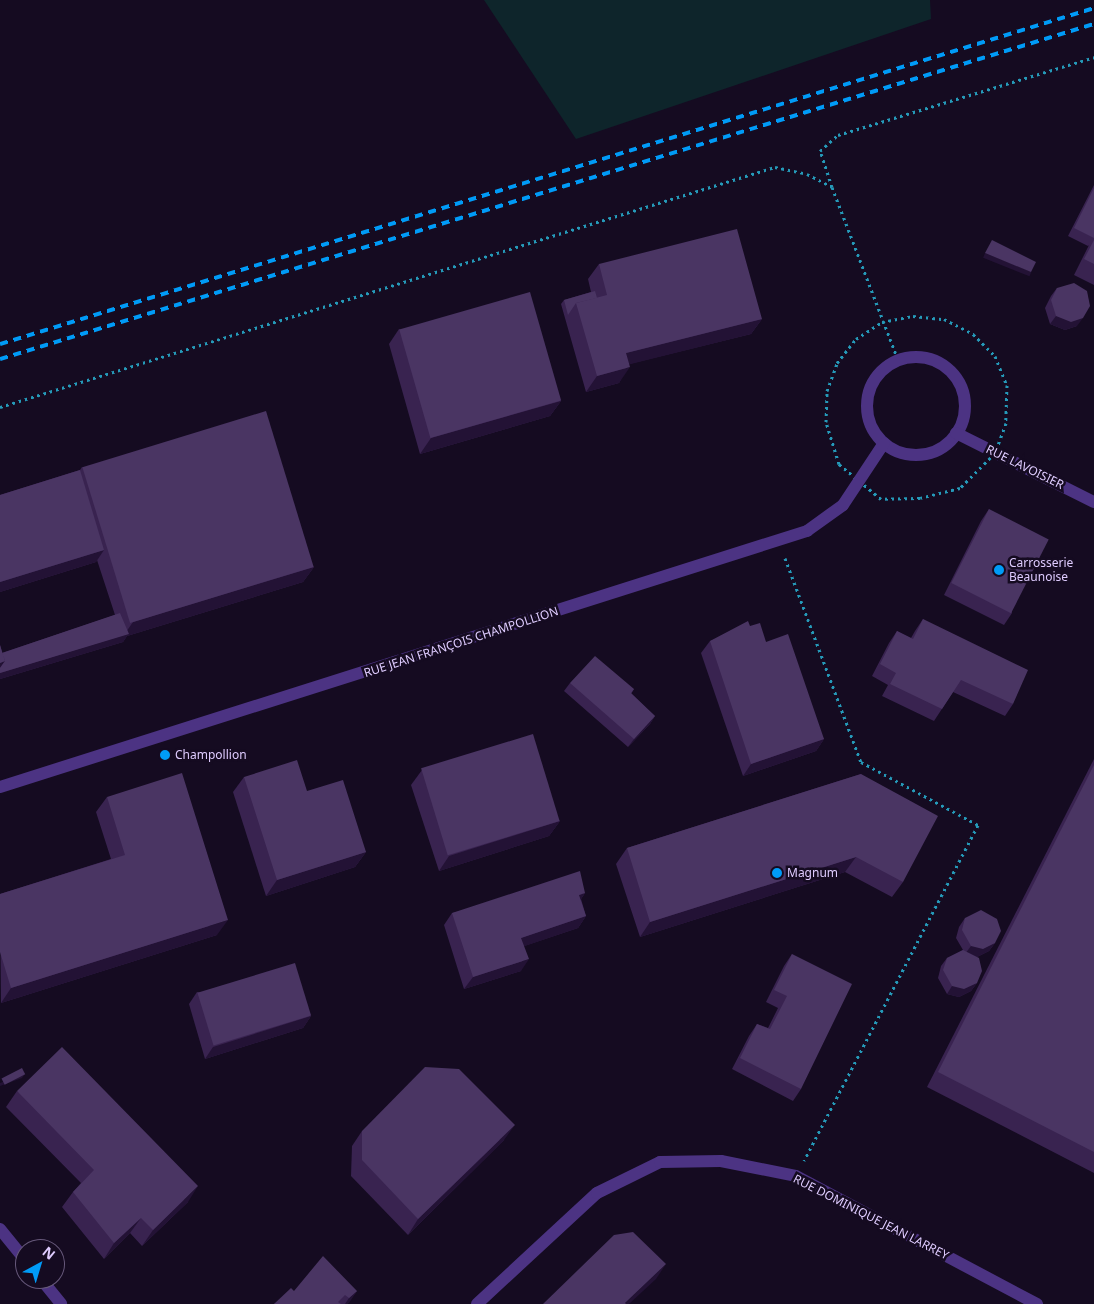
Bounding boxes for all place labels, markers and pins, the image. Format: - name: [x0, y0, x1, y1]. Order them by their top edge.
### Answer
- place label: Carrosserie Beaunoise: [1009, 556, 1073, 584]
- marker: Carrosserie Beaunoise: [993, 564, 1005, 576]
- place label: Champollion: [175, 748, 247, 762]
- marker: Champollion: [159, 749, 171, 761]
- place label: Magnum: [787, 866, 838, 880]
- marker: Magnum: [771, 867, 783, 879]

